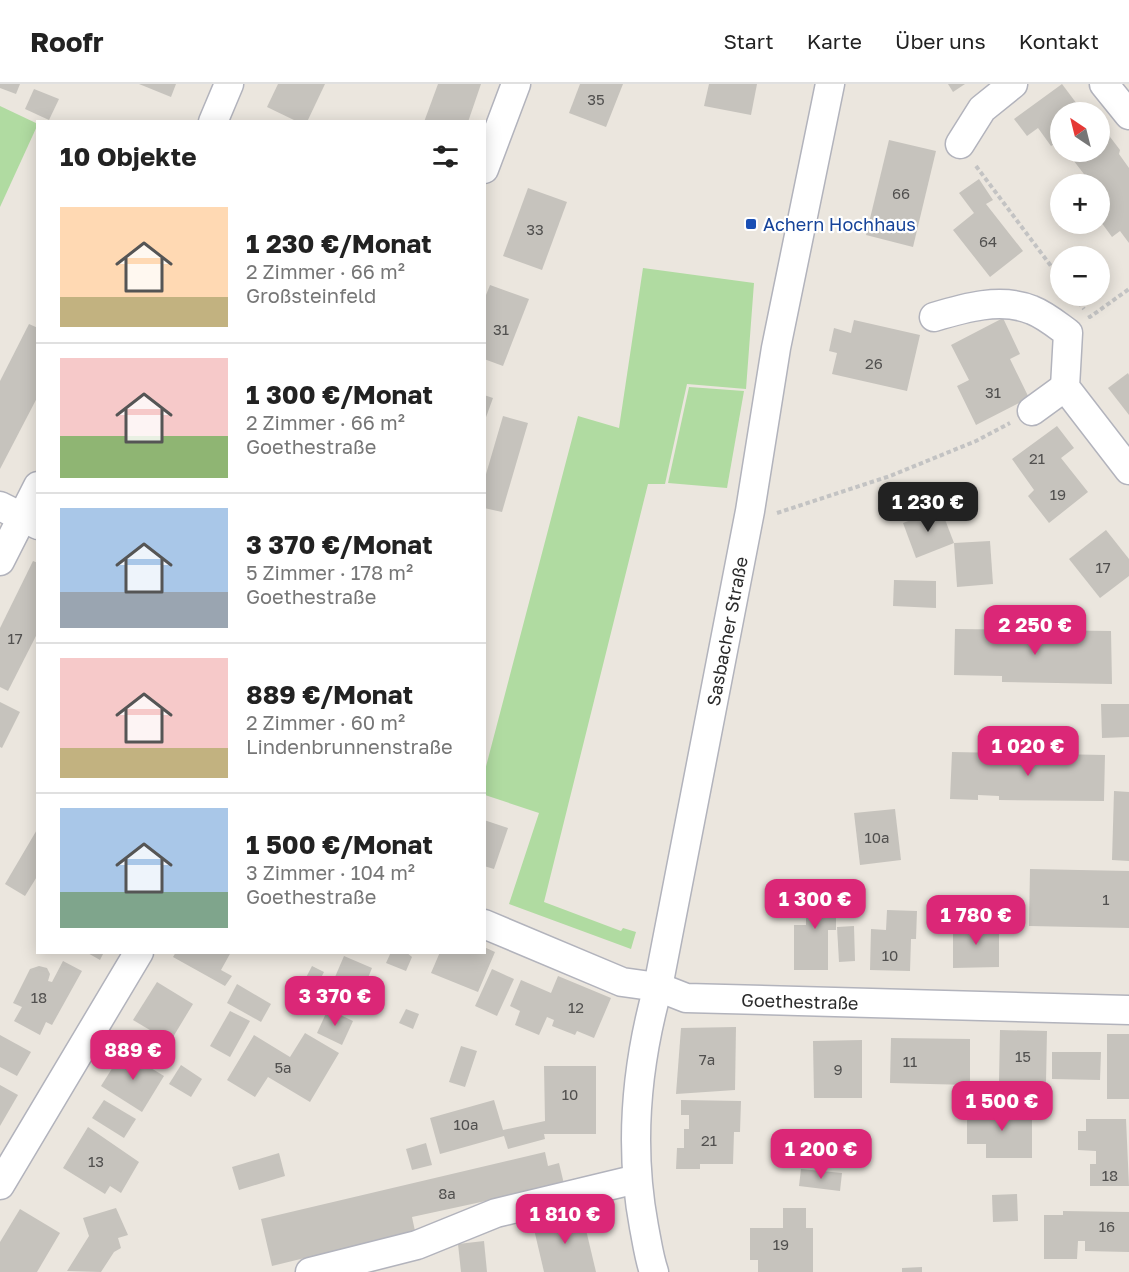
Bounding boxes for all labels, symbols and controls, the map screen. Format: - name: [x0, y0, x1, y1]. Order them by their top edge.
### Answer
- text: Roofr: [30, 25, 104, 58]
- text: Start: [723, 28, 774, 54]
- text: Karte: [807, 28, 862, 54]
- text: Über uns: [895, 28, 986, 54]
- text: Kontakt: [1019, 28, 1099, 54]
- house number: 35: [587, 90, 605, 108]
- north arrow: [1050, 102, 1110, 162]
- map controls: [1050, 102, 1110, 306]
- icon: filters: [429, 140, 462, 173]
- text: 10 Objekte: [60, 141, 196, 172]
- button: +: [1050, 174, 1110, 234]
- house number: 66: [892, 184, 910, 202]
- place label: Achern Hochhaus: [763, 213, 916, 235]
- marker: Achern Hochhaus: [744, 217, 758, 231]
- house number: 33: [526, 220, 544, 238]
- text: 1 230 €/Monat: [246, 228, 432, 259]
- icon: home: [108, 231, 180, 303]
- house number: 64: [979, 232, 997, 250]
- button: −: [1050, 246, 1110, 306]
- text: 2 Zimmer · 66 m²: [246, 259, 405, 283]
- text: Großsteinfeld: [246, 283, 376, 307]
- house number: 31: [493, 320, 509, 338]
- house number: 26: [865, 354, 883, 372]
- text: 1 300 €/Monat: [246, 379, 433, 410]
- icon: home: [108, 382, 180, 454]
- house number: 31: [985, 383, 1001, 401]
- text: 2 Zimmer · 66 m²: [246, 410, 405, 434]
- text: Goethestraße: [246, 434, 376, 458]
- house number: 21: [1029, 449, 1045, 467]
- pin: 1 230 €: [873, 482, 983, 533]
- house number: 19: [1050, 485, 1066, 503]
- text: 1 230 €: [892, 489, 964, 513]
- text: 3 370 €/Monat: [246, 529, 433, 560]
- icon: home: [108, 532, 180, 604]
- street label: Sasbacher Straße: [702, 555, 752, 708]
- house number: 17: [1095, 558, 1111, 576]
- text: 5 Zimmer · 178 m²: [246, 560, 413, 584]
- text: Goethestraße: [246, 584, 376, 608]
- pin: 2 250 €: [980, 605, 1090, 656]
- text: 2 250 €: [998, 612, 1072, 636]
- house number: 17: [7, 629, 23, 647]
- text: 889 €/Monat: [246, 679, 413, 710]
- icon: home: [108, 682, 180, 754]
- text: 2 Zimmer · 60 m²: [246, 710, 405, 734]
- pin: 1 020 €: [973, 726, 1083, 777]
- text: 1 020 €: [992, 733, 1064, 757]
- text: Lindenbrunnenstraße: [246, 734, 453, 758]
- house number: 10a: [864, 828, 890, 846]
- text: 1 500 €/Monat: [246, 829, 433, 860]
- icon: home: [108, 832, 180, 904]
- text: 3 Zimmer · 104 m²: [246, 860, 415, 884]
- pin: 1 300 €: [760, 879, 870, 930]
- text: Goethestraße: [246, 884, 376, 908]
- text: 1 300 €: [779, 886, 851, 910]
- house number: 1: [1102, 890, 1110, 908]
- pin: 1 780 €: [921, 895, 1031, 946]
- text: 1 780 €: [940, 902, 1012, 926]
- house number: 10: [882, 946, 898, 964]
- pin: 3 370 €: [280, 976, 390, 1027]
- text: 3 370 €: [299, 983, 371, 1007]
- house number: 18: [31, 988, 47, 1006]
- street label: Goethestraße: [741, 988, 859, 1014]
- house number: 12: [568, 998, 584, 1016]
- pin: 889 €: [91, 1030, 175, 1081]
- text: 889 €: [104, 1037, 162, 1061]
- house number: 15: [1015, 1047, 1031, 1065]
- house number: 7a: [699, 1050, 715, 1068]
- house number: 11: [903, 1052, 917, 1070]
- house number: 5a: [274, 1058, 292, 1076]
- house number: 9: [833, 1060, 843, 1078]
- pin: 1 500 €: [947, 1081, 1057, 1132]
- house number: 10: [562, 1085, 578, 1103]
- text: 1 500 €: [966, 1088, 1038, 1112]
- house number: 10a: [453, 1115, 479, 1133]
- pin: 1 200 €: [766, 1129, 876, 1180]
- house number: 21: [701, 1131, 717, 1149]
- text: 1 200 €: [785, 1136, 857, 1160]
- house number: 13: [88, 1152, 104, 1170]
- house number: 18: [1102, 1166, 1118, 1184]
- house number: 8a: [438, 1184, 456, 1202]
- pin: 1 810 €: [510, 1194, 620, 1245]
- text: 1 810 €: [530, 1201, 600, 1225]
- house number: 16: [1099, 1217, 1115, 1235]
- house number: 19: [773, 1235, 789, 1253]

